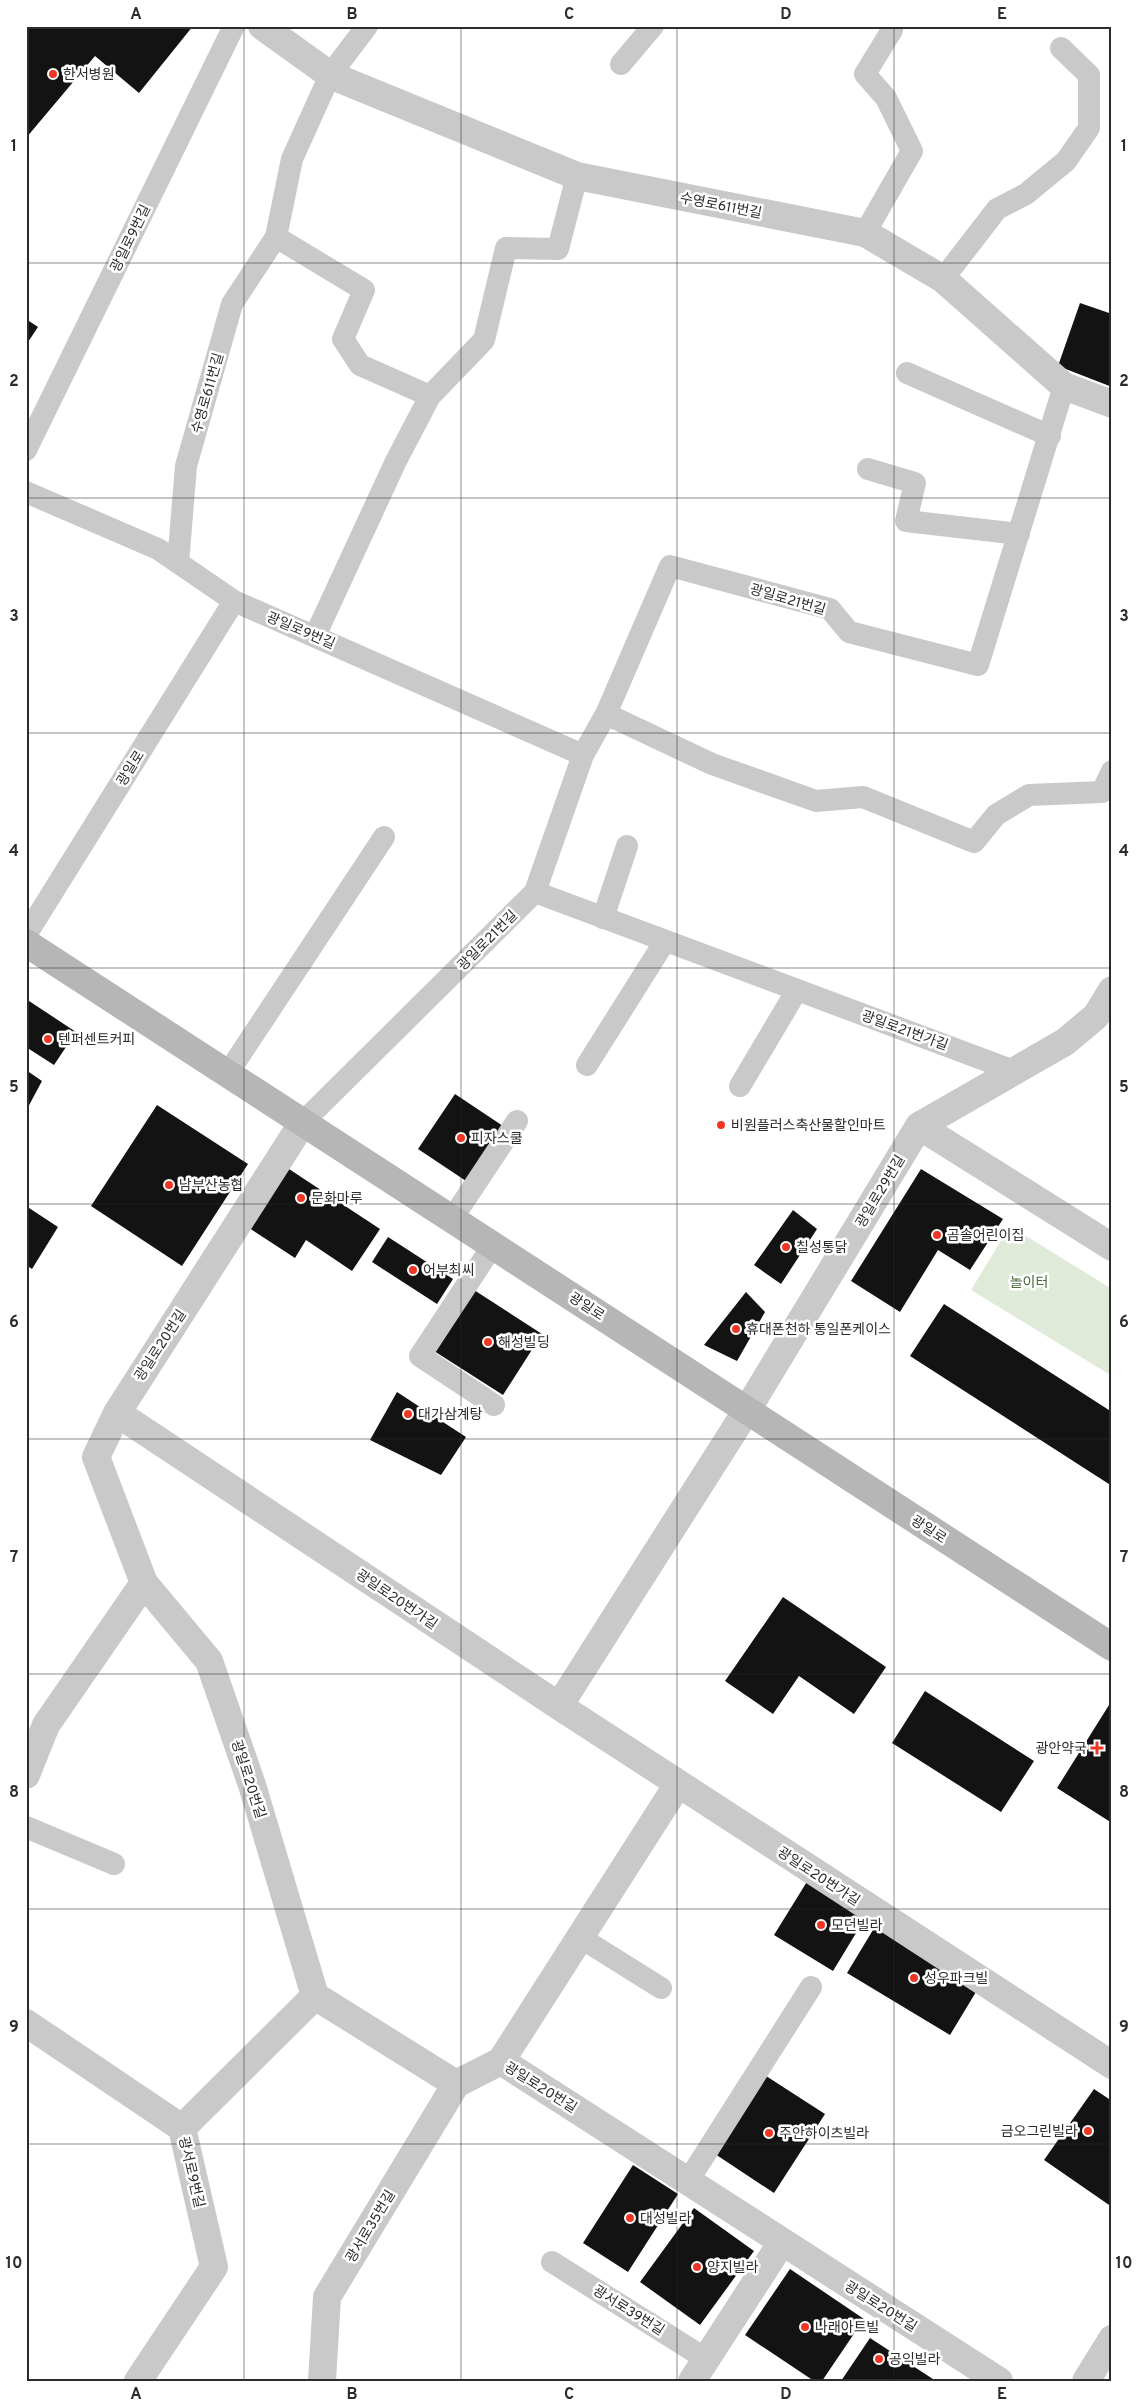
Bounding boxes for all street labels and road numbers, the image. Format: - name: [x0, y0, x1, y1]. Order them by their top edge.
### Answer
- street label: 수영로611번길: [678, 190, 763, 223]
- street label: 광일로9번길: [108, 202, 155, 275]
- street label: 수영로611번길: [189, 351, 228, 436]
- street label: 광일로21번길: [748, 581, 828, 619]
- street label: 광일로9번길: [264, 609, 337, 653]
- street label: 광일로: [114, 748, 149, 790]
- street label: 광일로21번길: [454, 907, 522, 975]
- street label: 광일로21번가길: [859, 1008, 950, 1055]
- street label: 광일로29번길: [853, 1153, 910, 1231]
- street label: 광일로: [565, 1290, 607, 1325]
- street label: 광일로20번길: [132, 1307, 191, 1385]
- street label: 광일로: [907, 1513, 949, 1548]
- street label: 광일로20번가길: [352, 1567, 440, 1634]
- street label: 광일로20번길: [227, 1738, 268, 1821]
- street label: 광일로20번가길: [774, 1844, 863, 1910]
- street label: 광일로20번길: [501, 2059, 579, 2117]
- street label: 광서로9번길: [174, 2135, 207, 2210]
- street label: 광서로35번길: [343, 2187, 400, 2266]
- street label: 광일로20번길: [841, 2278, 919, 2336]
- street label: 광서로39번길: [589, 2283, 667, 2340]

